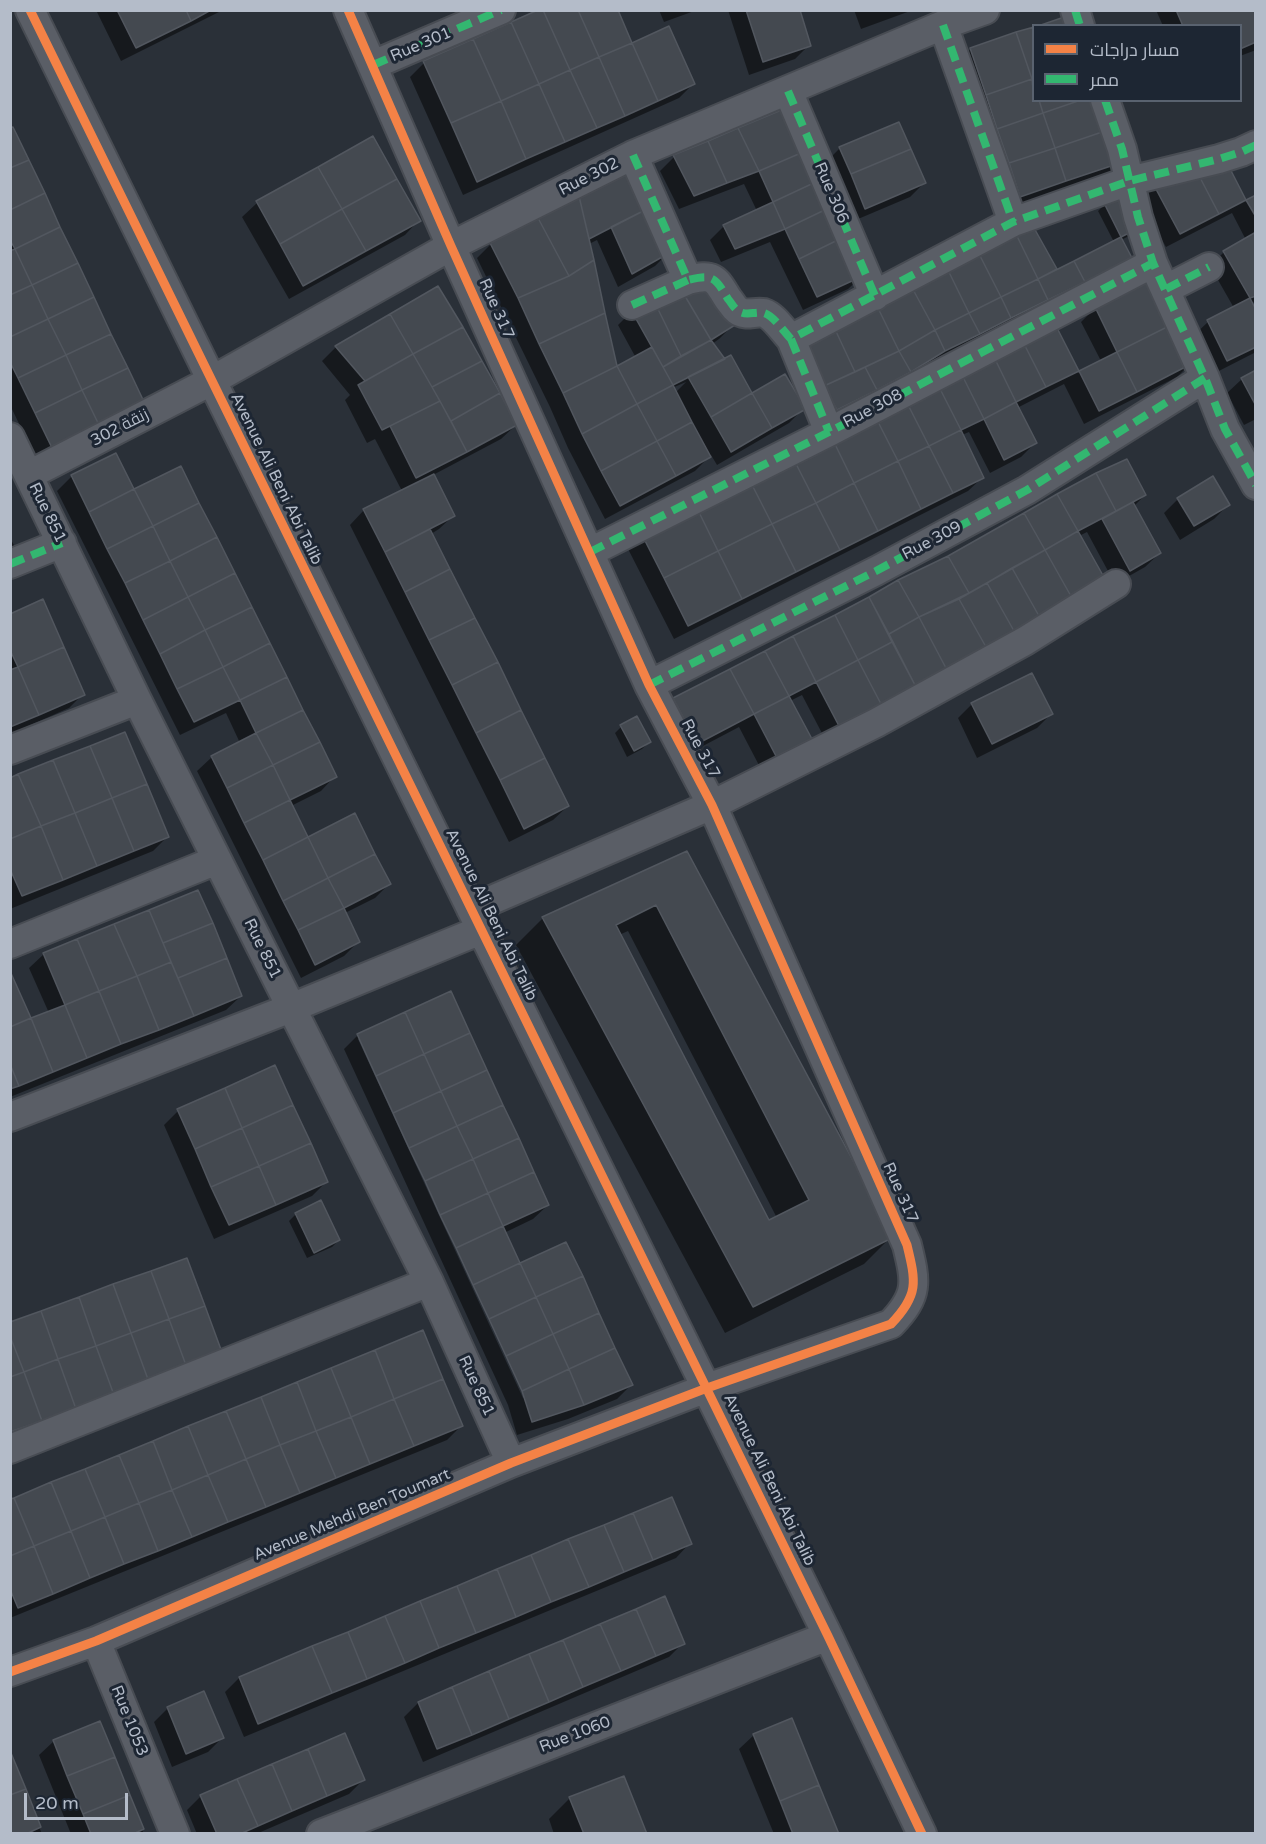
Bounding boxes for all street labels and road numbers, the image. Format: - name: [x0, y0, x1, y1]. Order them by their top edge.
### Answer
- street label: Rue 301: [388, 24, 454, 66]
- street label: Rue 302: [556, 154, 622, 200]
- street label: Rue 306: [810, 160, 852, 226]
- street label: Rue 317: [474, 276, 518, 342]
- street label: Rue 308: [840, 385, 906, 433]
- street label: Avenue Ali Beni Abi Talib: [226, 390, 326, 568]
- street label: زنقة 302: [88, 405, 152, 451]
- street label: Rue 851: [24, 480, 70, 546]
- street label: Rue 309: [899, 517, 965, 565]
- street label: Rue 317: [676, 716, 724, 782]
- street label: Avenue Ali Beni Abi Talib: [441, 826, 541, 1004]
- street label: Rue 851: [239, 916, 285, 982]
- street label: Rue 317: [878, 1160, 922, 1226]
- street label: Rue 851: [454, 1353, 498, 1419]
- street label: Avenue Ali Beni Abi Talib: [719, 1391, 819, 1569]
- street label: Avenue Mehdi Ben Toumart: [251, 1465, 453, 1565]
- street label: Rue 1053: [106, 1683, 152, 1759]
- street label: Rue 1060: [537, 1713, 613, 1757]

